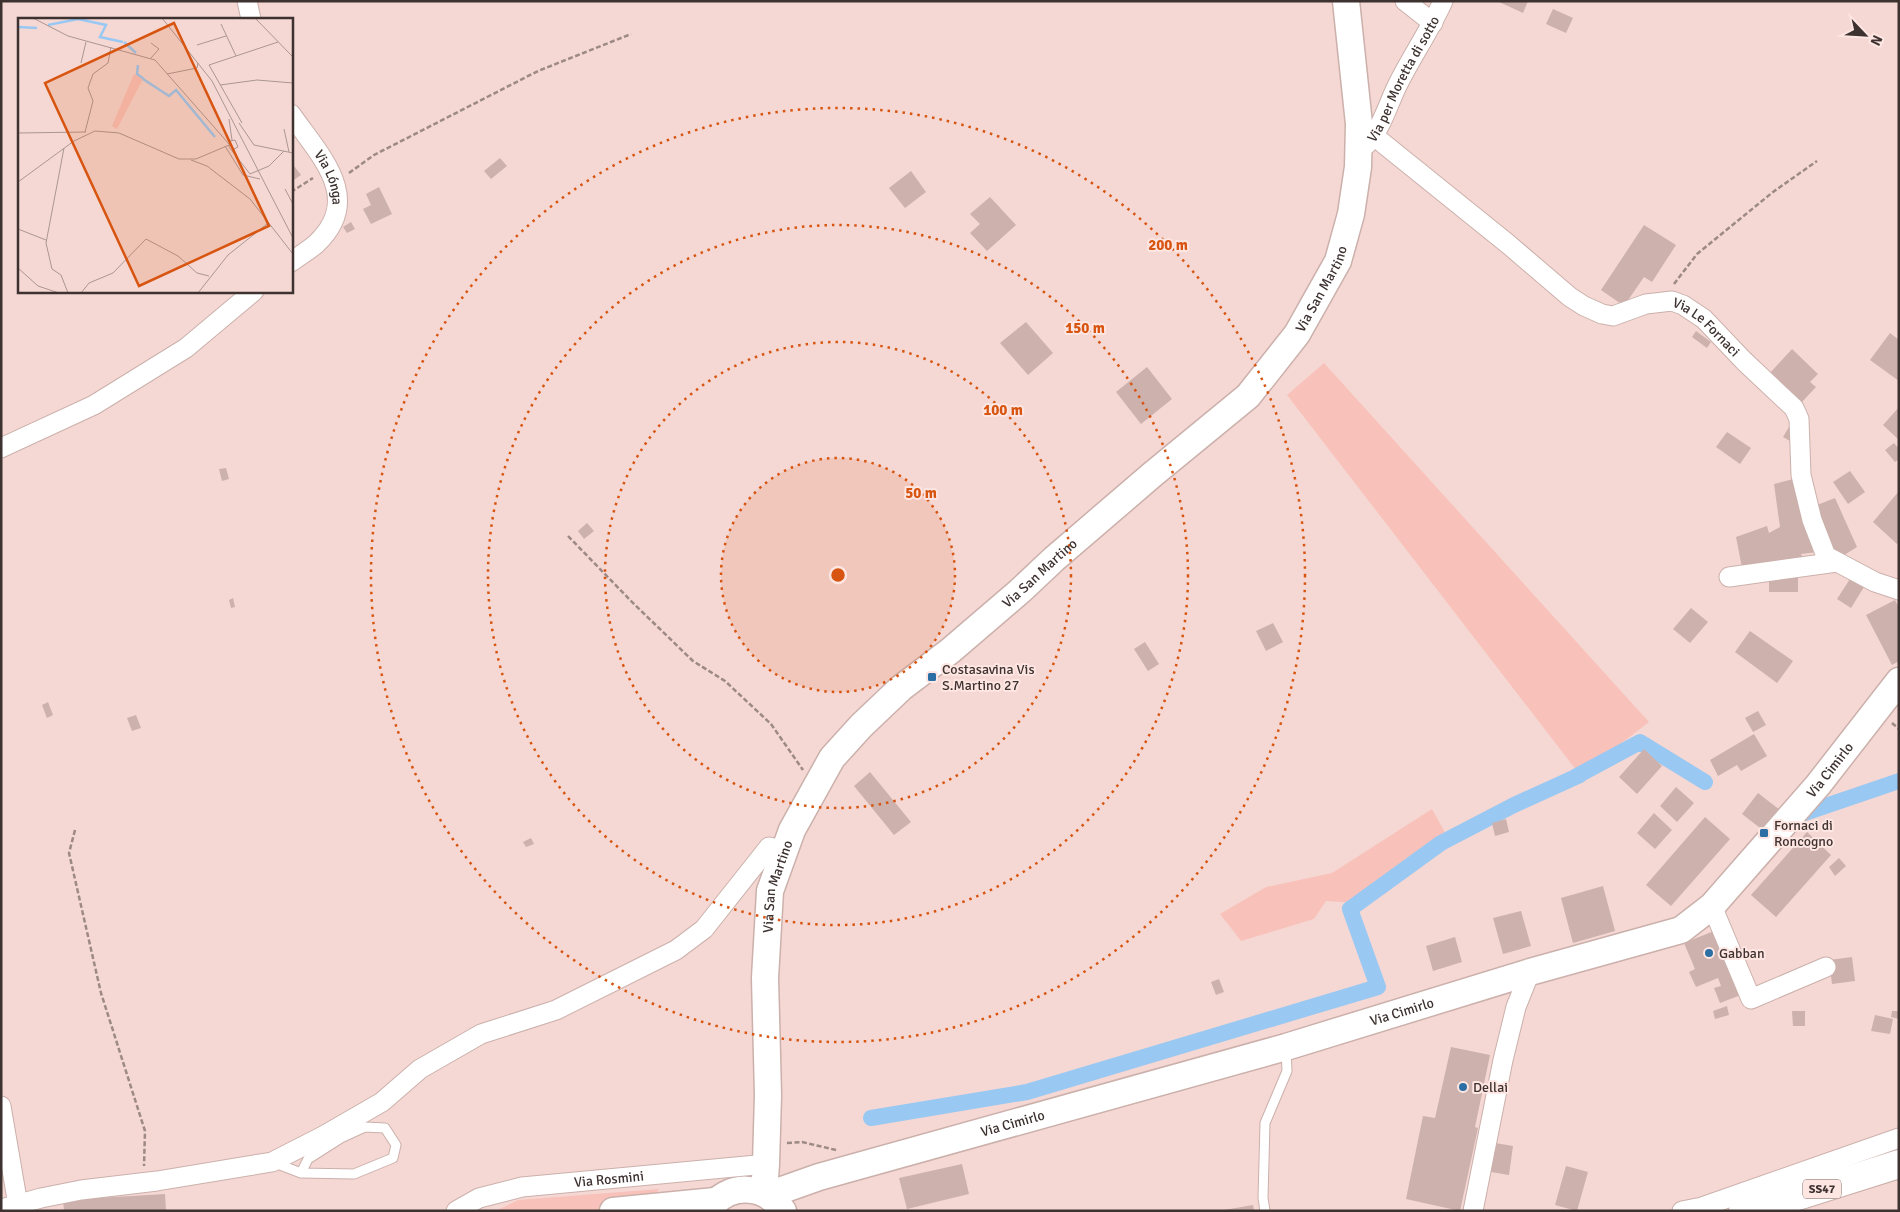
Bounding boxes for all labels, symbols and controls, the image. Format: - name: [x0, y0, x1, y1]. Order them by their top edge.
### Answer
- north arrow: [1840, 10, 1890, 60]
- street label: Via per Moretta di sotto: [1364, 13, 1443, 146]
- inset map: [18, 18, 292, 292]
- text: N: [1867, 32, 1886, 48]
- street label: Via Lónga: [310, 147, 346, 205]
- text: 200 m: [1148, 236, 1188, 254]
- street label: Via San Martino: [1292, 244, 1351, 335]
- street label: Via Le Fornaci: [1671, 294, 1743, 360]
- text: 150 m: [1065, 319, 1105, 337]
- text: 100 m: [983, 401, 1023, 419]
- text: 50 m: [905, 484, 937, 502]
- street label: Via San Martino: [999, 535, 1081, 612]
- centre of rings: [829, 566, 847, 584]
- place label: Costasavina Vis S.Martino 27: [942, 661, 1035, 694]
- marker: Costasavina Vis S.Martino 27: [926, 671, 938, 683]
- street label: Via Cimirlo: [1803, 739, 1857, 801]
- place label: Fornaci di Roncogno: [1774, 817, 1833, 850]
- marker: Fornaci di Roncogno: [1758, 827, 1770, 839]
- street label: Via San Martino: [760, 838, 797, 933]
- place label: Gabban: [1719, 945, 1765, 962]
- marker: Gabban: [1703, 947, 1715, 959]
- street label: Via Cimirlo: [1368, 994, 1436, 1030]
- place label: Dellai: [1473, 1079, 1508, 1096]
- marker: Dellai: [1457, 1081, 1469, 1093]
- street label: Via Cimirlo: [979, 1107, 1047, 1141]
- street label: Via Rosmini: [573, 1168, 645, 1191]
- road number: SS47: [1803, 1180, 1841, 1198]

